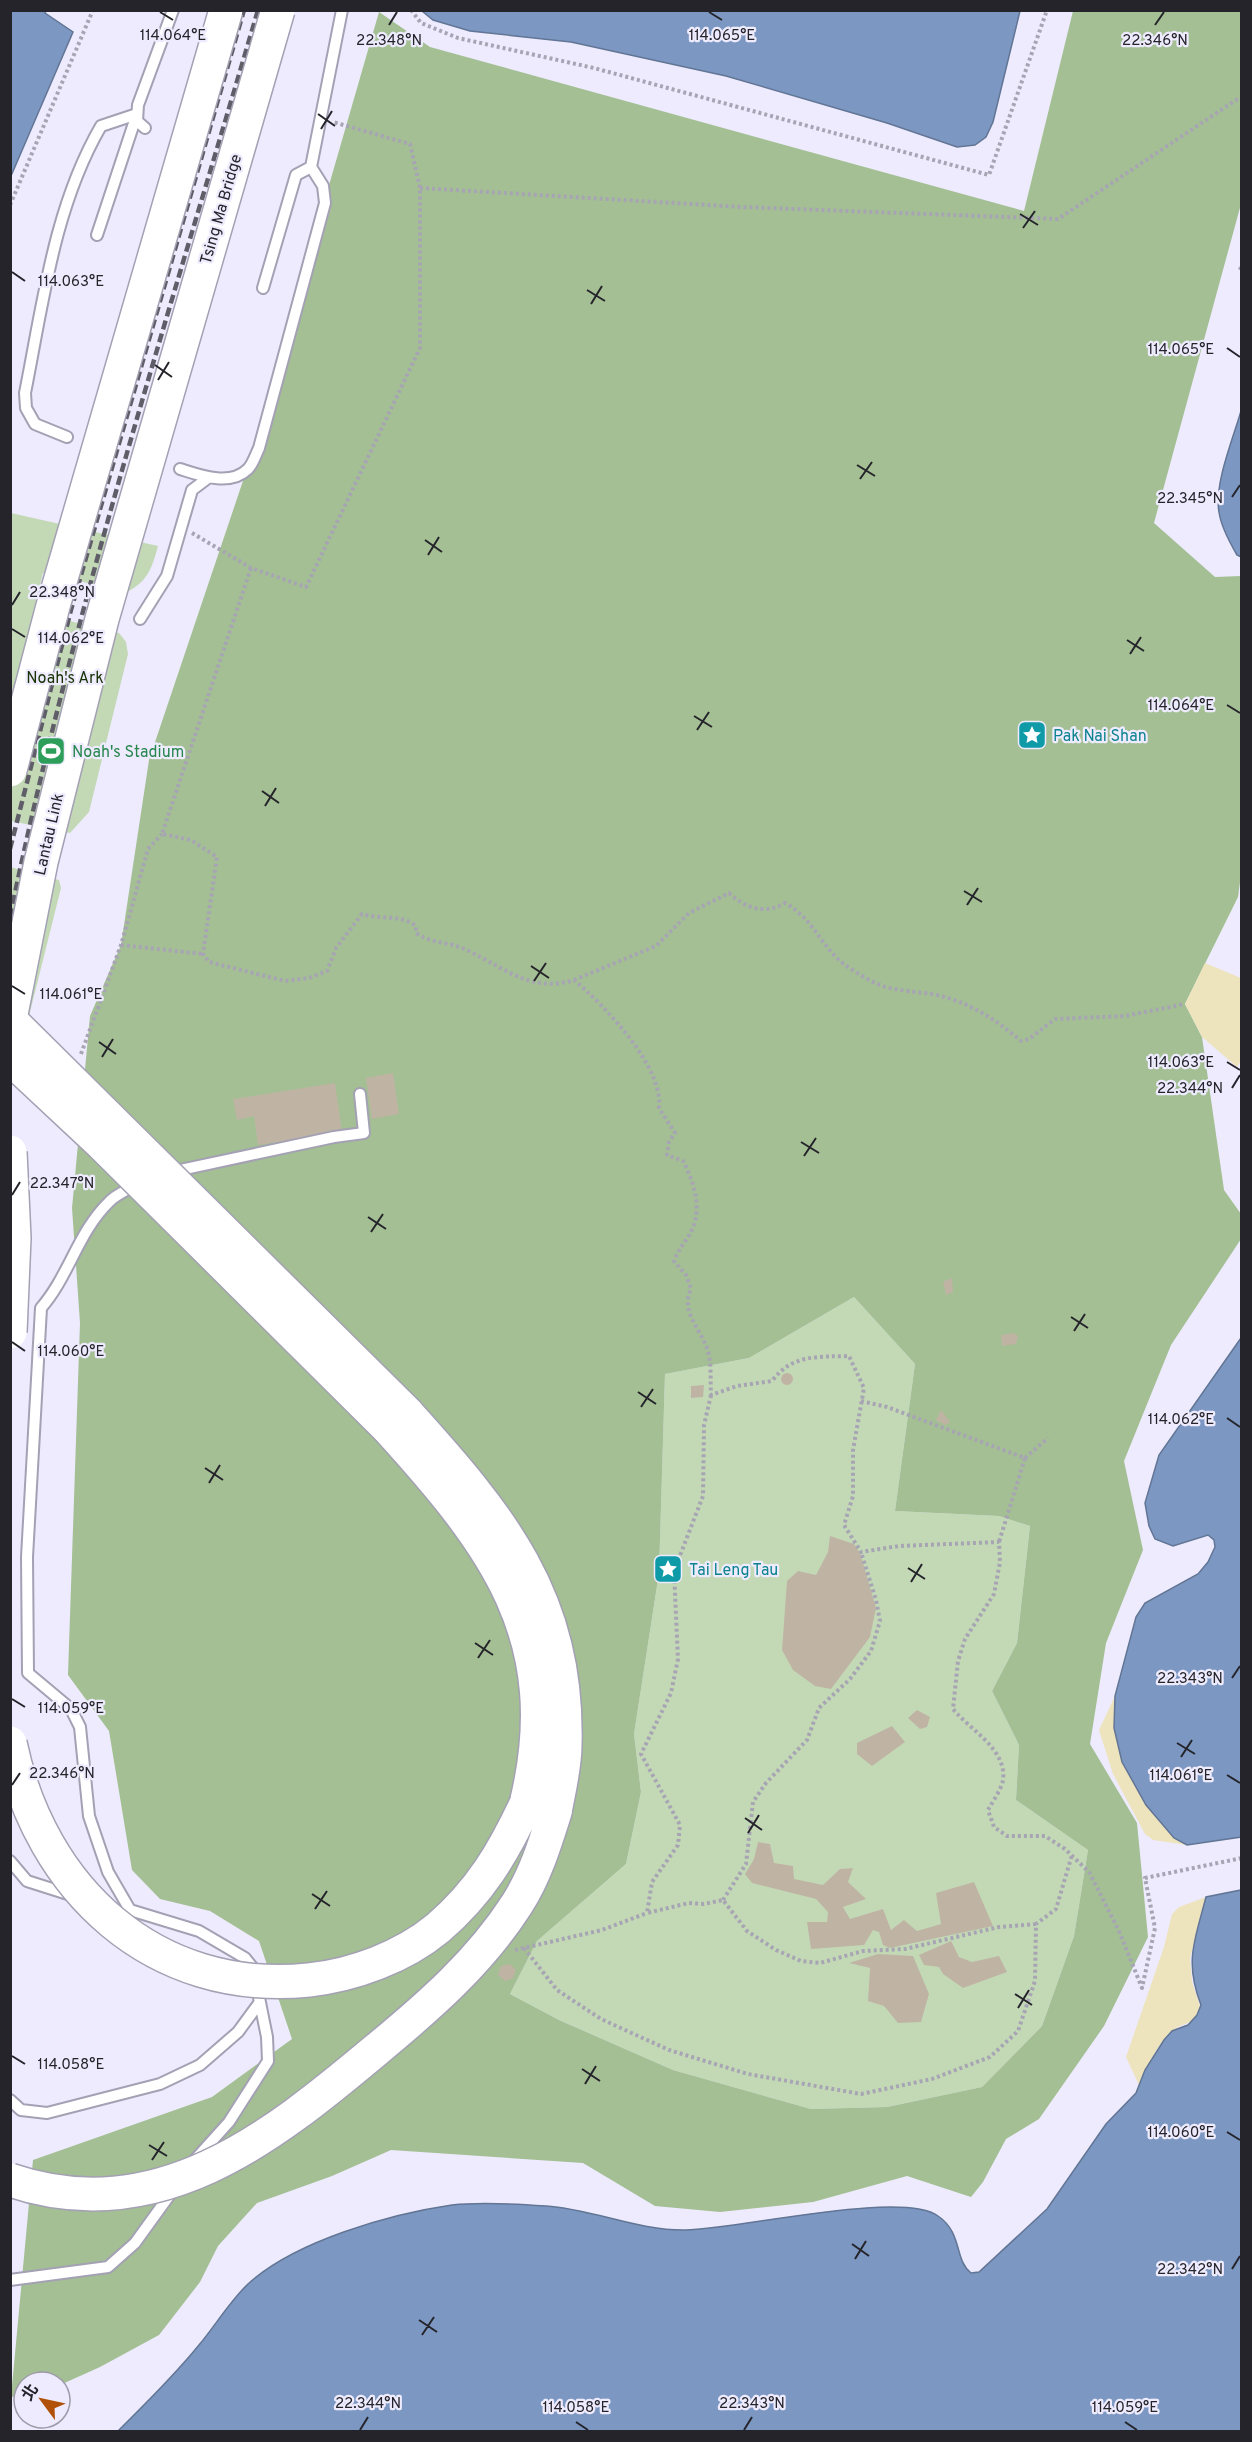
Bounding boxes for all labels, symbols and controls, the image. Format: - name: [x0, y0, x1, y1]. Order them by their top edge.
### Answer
- text: 114.064°E: [140, 27, 206, 46]
- text: 114.065°E: [689, 27, 755, 46]
- text: 22.348°N: [356, 32, 422, 51]
- text: 22.346°N: [1122, 32, 1188, 51]
- street label: Tsing Ma Bridge: [197, 152, 247, 267]
- text: 114.063°E: [38, 273, 104, 292]
- text: 114.065°E: [1148, 341, 1214, 360]
- text: 22.345°N: [1157, 490, 1223, 509]
- text: 22.348°N: [29, 584, 95, 603]
- text: 114.062°E: [38, 630, 104, 649]
- park label: Noah's Ark: [26, 669, 104, 689]
- text: 114.064°E: [1148, 697, 1214, 716]
- place icon: Pak Nai Shan: [1016, 719, 1048, 751]
- place label: Pak Nai Shan: [1053, 727, 1147, 747]
- sports icon: Noah's Stadium: [35, 735, 67, 767]
- place label: Noah's Stadium: [72, 743, 184, 763]
- street label: Lantau Link: [31, 791, 69, 878]
- text: 114.061°E: [40, 986, 102, 1005]
- text: 114.063°E: [1148, 1054, 1214, 1073]
- text: 22.344°N: [1157, 1080, 1223, 1099]
- text: 22.347°N: [30, 1175, 94, 1194]
- text: 114.060°E: [38, 1343, 104, 1362]
- text: 114.062°E: [1148, 1411, 1214, 1430]
- place icon: Tai Leng Tau: [652, 1553, 684, 1585]
- place label: Tai Leng Tau: [689, 1561, 778, 1581]
- text: 22.343°N: [1157, 1670, 1223, 1689]
- text: 114.059°E: [38, 1700, 104, 1719]
- text: 22.346°N: [29, 1765, 95, 1784]
- text: 114.061°E: [1150, 1767, 1212, 1786]
- text: 114.058°E: [38, 2056, 104, 2075]
- text: 114.060°E: [1148, 2124, 1214, 2143]
- text: 22.342°N: [1157, 2261, 1223, 2280]
- north arrow: [12, 2370, 72, 2430]
- text: 北: [18, 2381, 44, 2405]
- text: 22.344°N: [335, 2395, 401, 2414]
- text: 22.343°N: [719, 2395, 785, 2414]
- text: 114.058°E: [543, 2399, 609, 2418]
- text: 114.059°E: [1092, 2399, 1158, 2418]

